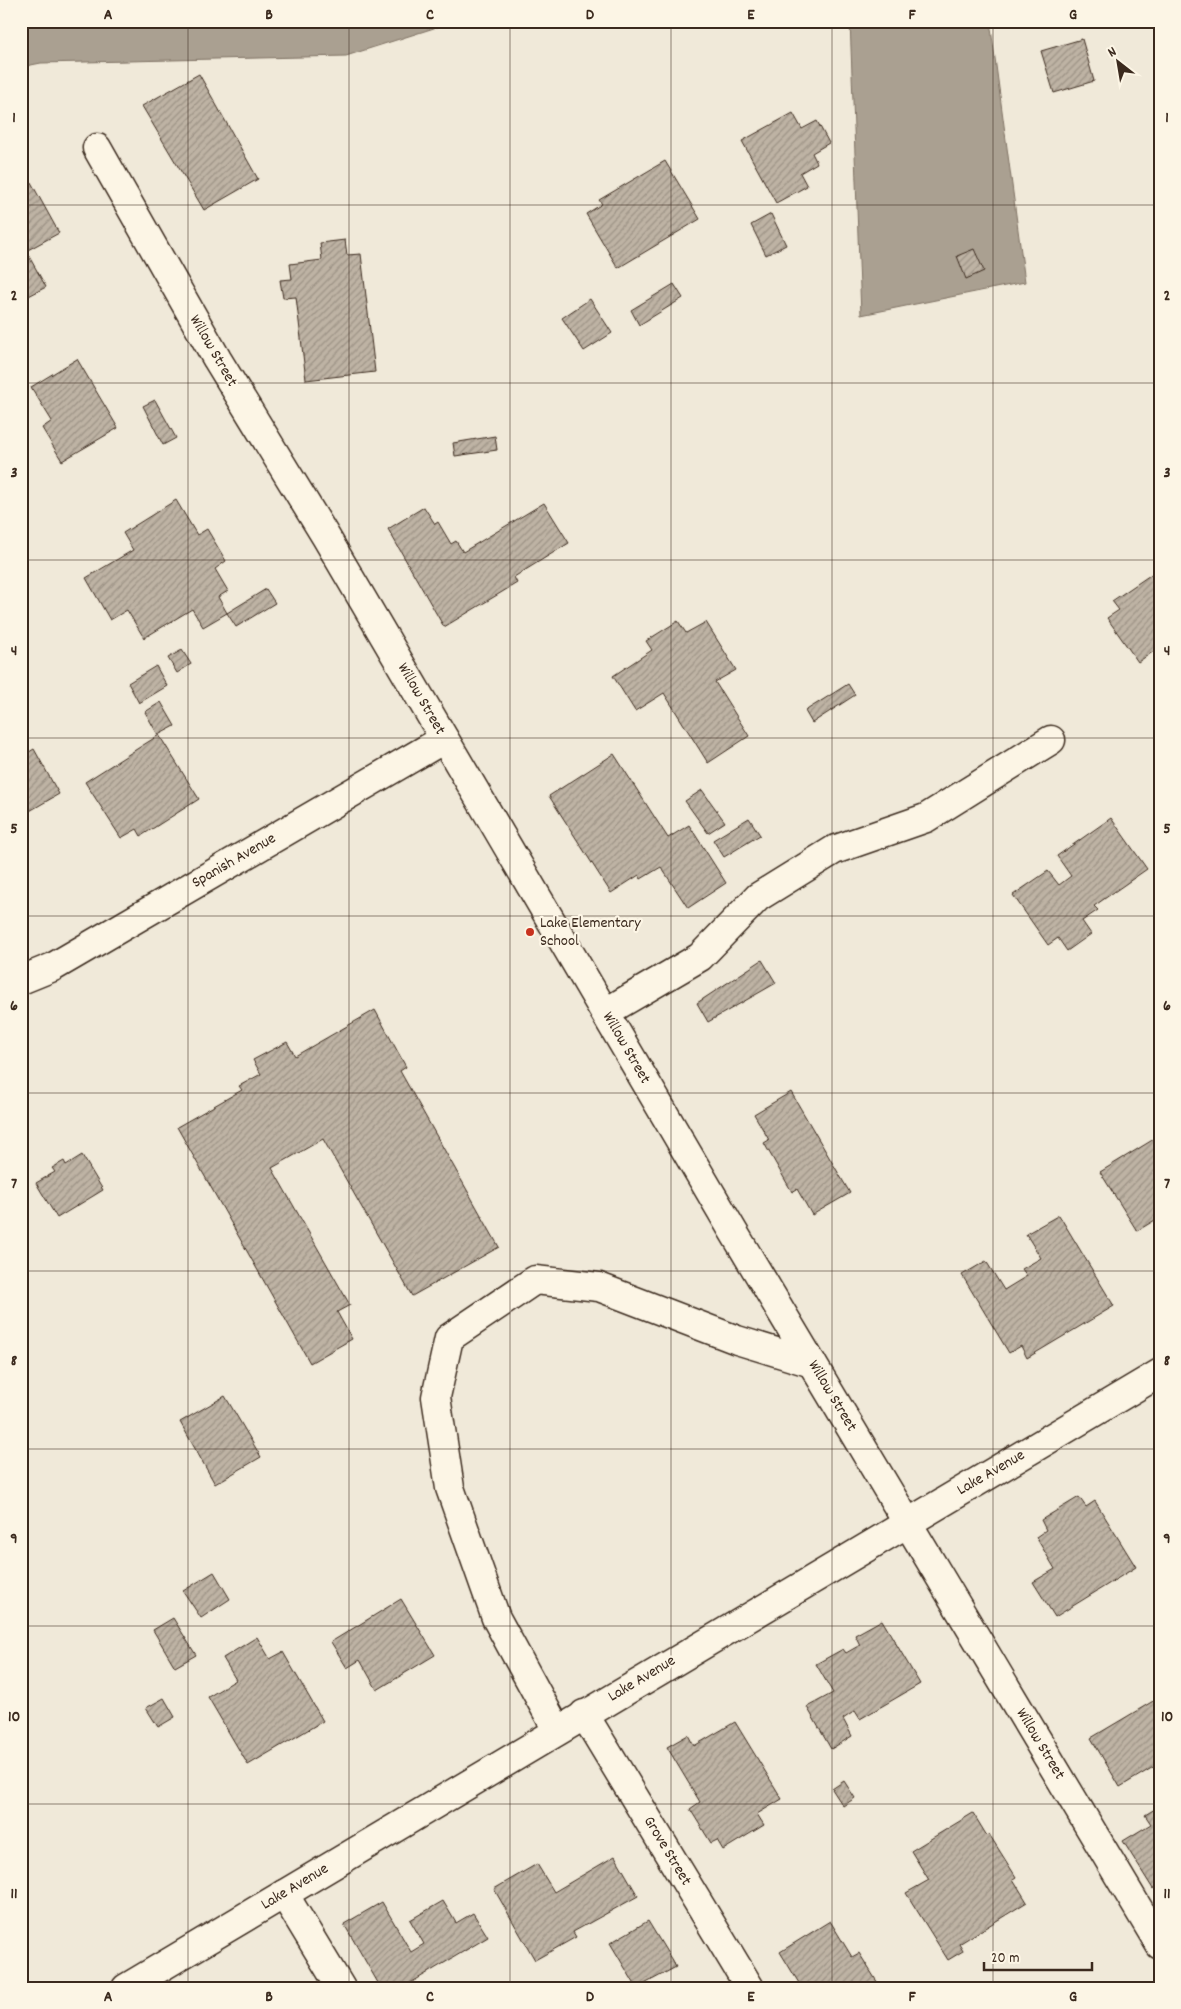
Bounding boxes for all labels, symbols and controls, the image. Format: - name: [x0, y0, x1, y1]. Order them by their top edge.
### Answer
- text: A: [104, 4, 113, 27]
- text: B: [265, 4, 273, 27]
- text: C: [426, 4, 434, 27]
- text: D: [586, 4, 595, 27]
- text: E: [747, 4, 755, 27]
- text: F: [908, 4, 916, 27]
- text: G: [1069, 4, 1077, 27]
- north arrow: [1094, 38, 1144, 88]
- text: N: [1104, 42, 1121, 63]
- text: 1: [12, 107, 16, 130]
- text: 1: [1165, 107, 1169, 130]
- text: 2: [11, 285, 18, 308]
- text: 2: [1164, 285, 1171, 308]
- street label: Willow Street: [183, 311, 243, 391]
- text: 3: [10, 462, 18, 485]
- text: 3: [1163, 462, 1171, 485]
- text: 4: [11, 640, 17, 663]
- text: 4: [1164, 640, 1170, 663]
- street label: Willow Street: [391, 659, 451, 739]
- text: 5: [10, 818, 18, 841]
- text: 5: [1163, 818, 1171, 841]
- street label: Spanish Avenue: [188, 828, 280, 894]
- place label: Lake Elementary School: [540, 912, 641, 953]
- marker: Lake Elementary School: [524, 926, 536, 938]
- text: 6: [10, 995, 18, 1018]
- text: 6: [1163, 995, 1171, 1018]
- street label: Willow Street: [596, 1008, 656, 1088]
- text: 7: [11, 1173, 17, 1196]
- text: 7: [1164, 1173, 1170, 1196]
- text: 8: [11, 1350, 18, 1373]
- text: 8: [1164, 1350, 1171, 1373]
- street label: Willow Street: [802, 1356, 862, 1436]
- street label: Lake Avenue: [953, 1444, 1029, 1502]
- text: 9: [10, 1528, 18, 1551]
- text: 9: [1163, 1528, 1171, 1551]
- street label: Lake Avenue: [604, 1650, 680, 1708]
- street label: Willow Street: [1010, 1704, 1070, 1784]
- text: 10: [8, 1706, 20, 1729]
- text: 10: [1161, 1706, 1173, 1729]
- street label: Grove Street: [637, 1812, 697, 1890]
- street label: Lake Avenue: [257, 1858, 333, 1916]
- text: 11: [10, 1883, 18, 1906]
- text: 11: [1163, 1883, 1171, 1906]
- scale bar: [984, 1939, 1091, 1971]
- text: 20 m: [991, 1948, 1019, 1970]
- text: A: [104, 1986, 113, 2009]
- text: B: [265, 1986, 273, 2009]
- text: C: [426, 1986, 434, 2009]
- text: D: [586, 1986, 595, 2009]
- text: E: [747, 1986, 755, 2009]
- text: F: [908, 1986, 916, 2009]
- text: G: [1069, 1986, 1077, 2009]

